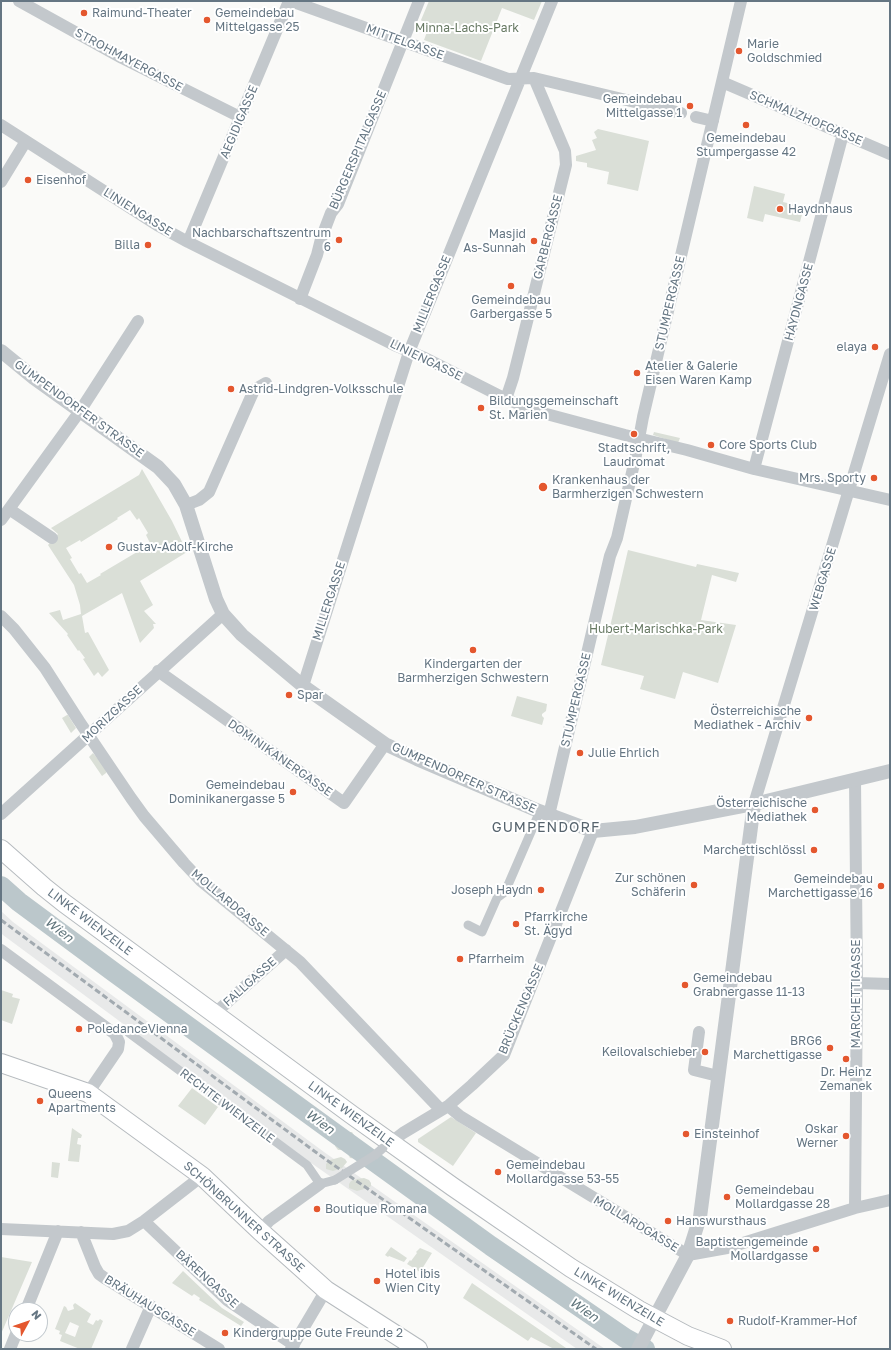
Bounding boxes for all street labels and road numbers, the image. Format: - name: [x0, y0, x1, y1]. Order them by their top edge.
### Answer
- street label: MITTELGASSE: [364, 21, 446, 63]
- street label: STROHMAYERGASSE: [73, 25, 185, 95]
- street label: AEGIDIGASSE: [217, 83, 261, 161]
- street label: BÜRGERSPITALGASSE: [326, 88, 390, 212]
- street label: SCHMALZHOFGASSE: [747, 88, 865, 148]
- street label: LINIENGASSE: [101, 185, 175, 239]
- street label: GARBERGASSE: [531, 193, 565, 281]
- street label: MILLERGASSE: [410, 253, 454, 335]
- street label: STUMPERGASSE: [652, 254, 688, 352]
- street label: HAYDNGASSE: [782, 262, 816, 342]
- street label: LINIENGASSE: [387, 336, 465, 384]
- street label: GUMPENDORFER STRASSE: [11, 357, 147, 461]
- street label: WEBGASSE: [807, 546, 839, 612]
- street label: MILLERGASSE: [309, 560, 349, 642]
- street label: STUMPERGASSE: [558, 651, 594, 749]
- street label: MORIZGASSE: [79, 682, 145, 746]
- street label: DOMINIKANERGASSE: [225, 716, 335, 800]
- street label: GUMPENDORFER STRASSE: [390, 740, 538, 816]
- street label: MOLLARDGASSE: [188, 866, 272, 940]
- street label: LINKE WIENZEILE: [45, 885, 135, 959]
- street label: MARCHETTIGASSE: [849, 939, 863, 1049]
- street label: FALLGASSE: [220, 954, 280, 1010]
- street label: BRÜCKENGASSE: [496, 962, 546, 1056]
- street label: RECHTE WIENZEILE: [177, 1066, 277, 1146]
- street label: LINKE WIENZEILE: [305, 1078, 397, 1150]
- street label: SCHÖNBRUNNER STRASSE: [180, 1159, 308, 1275]
- street label: MOLLARDGASSE: [591, 1193, 681, 1255]
- street label: BÄRENGASSE: [173, 1247, 241, 1311]
- street label: LINKE WIENZEILE: [571, 1264, 667, 1330]
- street label: BRÄUHAUSGASSE: [102, 1272, 198, 1340]

